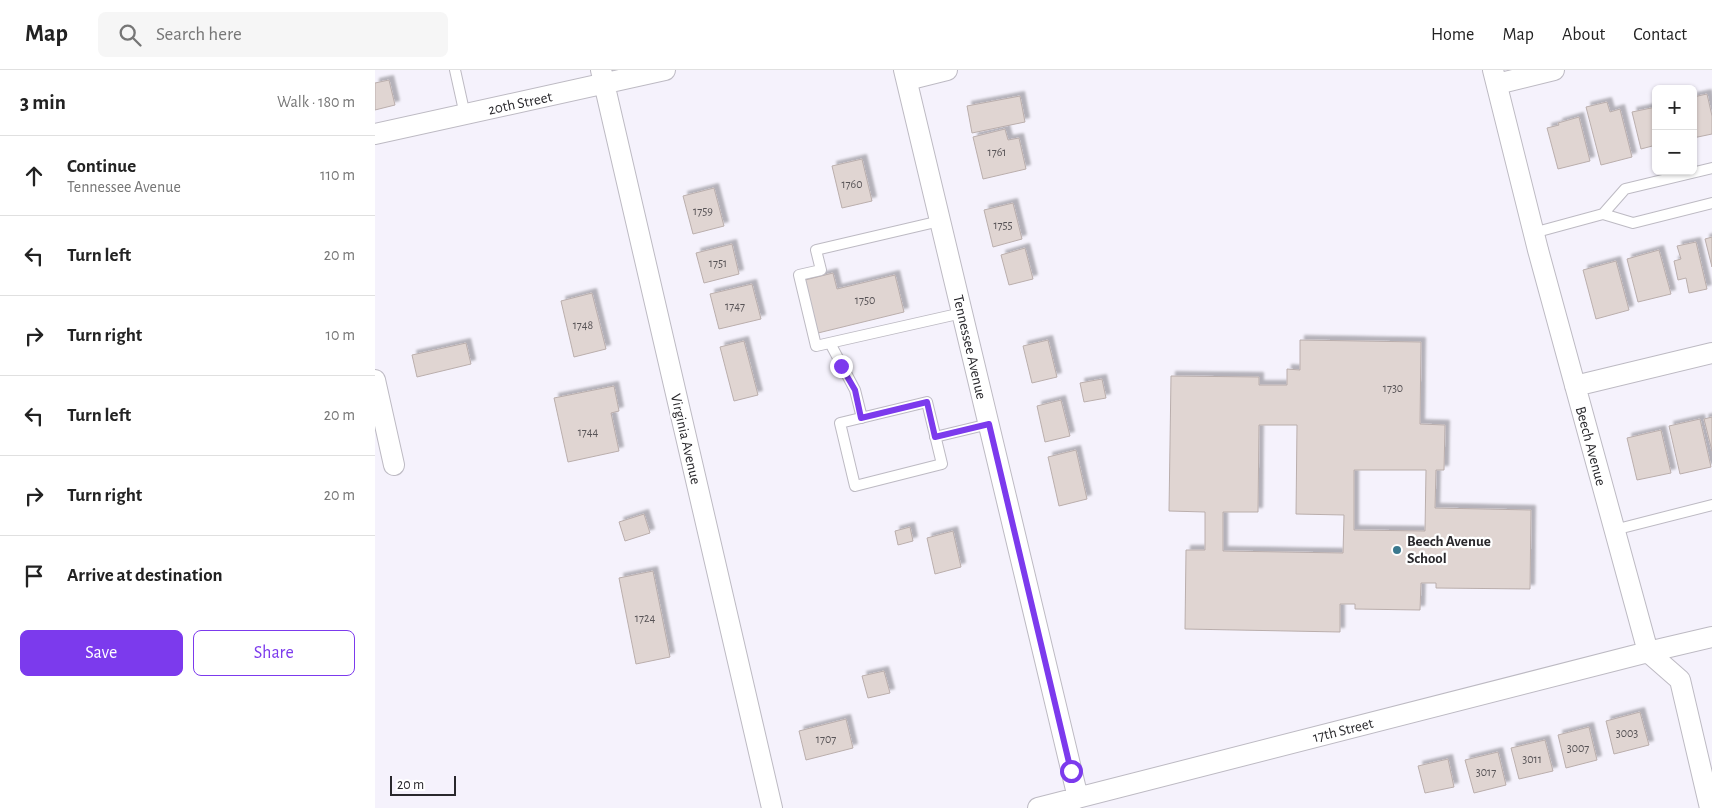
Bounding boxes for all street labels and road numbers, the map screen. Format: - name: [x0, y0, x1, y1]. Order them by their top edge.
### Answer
- street label: 20th Street: [487, 89, 554, 118]
- street label: Tennessee Avenue: [950, 293, 989, 401]
- street label: Virginia Avenue: [668, 392, 703, 486]
- street label: Beech Avenue: [1573, 405, 1608, 488]
- street label: 17th Street: [1311, 716, 1375, 745]

